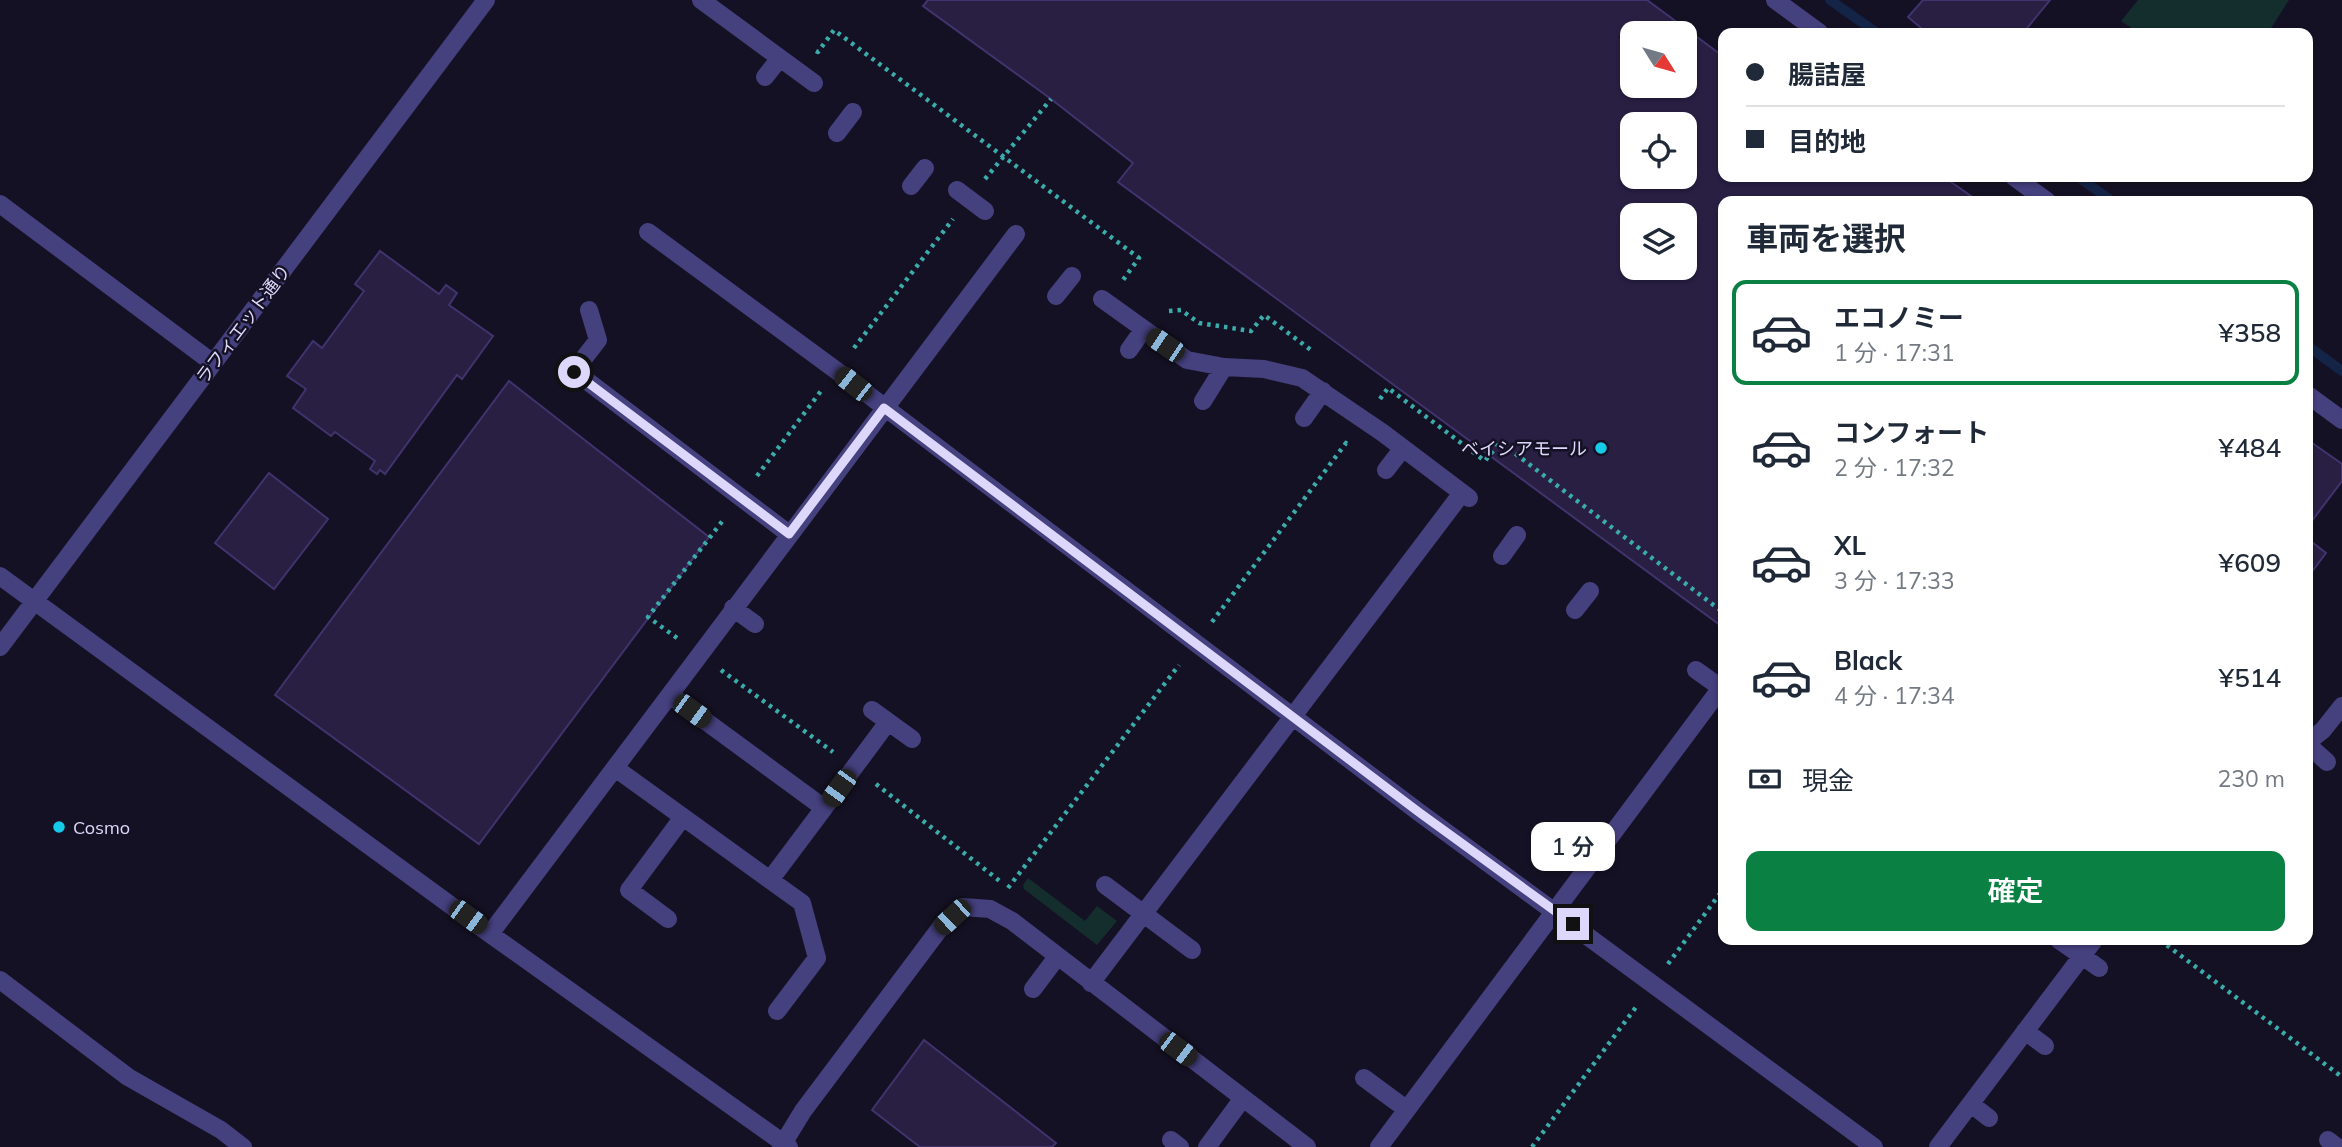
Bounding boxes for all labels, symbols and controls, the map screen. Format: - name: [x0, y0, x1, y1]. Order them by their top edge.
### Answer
- north arrow: [1620, 21, 1698, 98]
- map controls: [1620, 21, 1697, 280]
- text: 腸詰屋: [1788, 58, 1866, 91]
- button: locate: [1620, 112, 1697, 189]
- text: 目的地: [1788, 125, 1866, 158]
- button: layers: [1620, 203, 1697, 280]
- text: 車両を選択: [1746, 218, 1906, 258]
- street label: ラフィエット通り: [191, 260, 295, 388]
- icon: car: [1750, 301, 1813, 364]
- text: エコノミー: [1834, 301, 1964, 334]
- text: ¥358: [2219, 316, 2281, 349]
- car: [1142, 325, 1189, 365]
- text: 1 分 · 17:31: [1834, 338, 1955, 367]
- route start: [558, 356, 590, 388]
- car: [830, 363, 877, 405]
- icon: car: [1750, 416, 1813, 479]
- text: コンフォート: [1834, 416, 1989, 449]
- text: ¥484: [2219, 431, 2281, 464]
- place label: ベイシアモール: [1461, 437, 1587, 460]
- marker: ベイシアモール: [1593, 440, 1609, 456]
- text: 2 分 · 17:32: [1834, 453, 1955, 482]
- text: XL: [1834, 529, 1866, 562]
- icon: car: [1750, 531, 1813, 594]
- text: ¥609: [2219, 546, 2281, 579]
- text: 3 分 · 17:33: [1834, 566, 1955, 595]
- text: Black: [1834, 644, 1902, 677]
- icon: car: [1750, 646, 1813, 709]
- text: ¥514: [2219, 661, 2281, 694]
- text: 4 分 · 17:34: [1834, 681, 1955, 710]
- car: [669, 690, 716, 732]
- icon: cash: [1746, 760, 1784, 798]
- text: 現金: [1802, 764, 1854, 797]
- text: 230 m: [2217, 764, 2285, 793]
- car: [819, 765, 860, 811]
- place label: Cosmo: [73, 816, 130, 839]
- marker: Cosmo: [51, 819, 67, 835]
- callout: 1 分: [1531, 822, 1615, 872]
- text: 1 分: [1552, 832, 1594, 861]
- button: 確定: [1746, 851, 2285, 931]
- car: [930, 895, 975, 939]
- car: [445, 896, 492, 938]
- route end: [1557, 908, 1589, 940]
- car: [1155, 1028, 1202, 1070]

